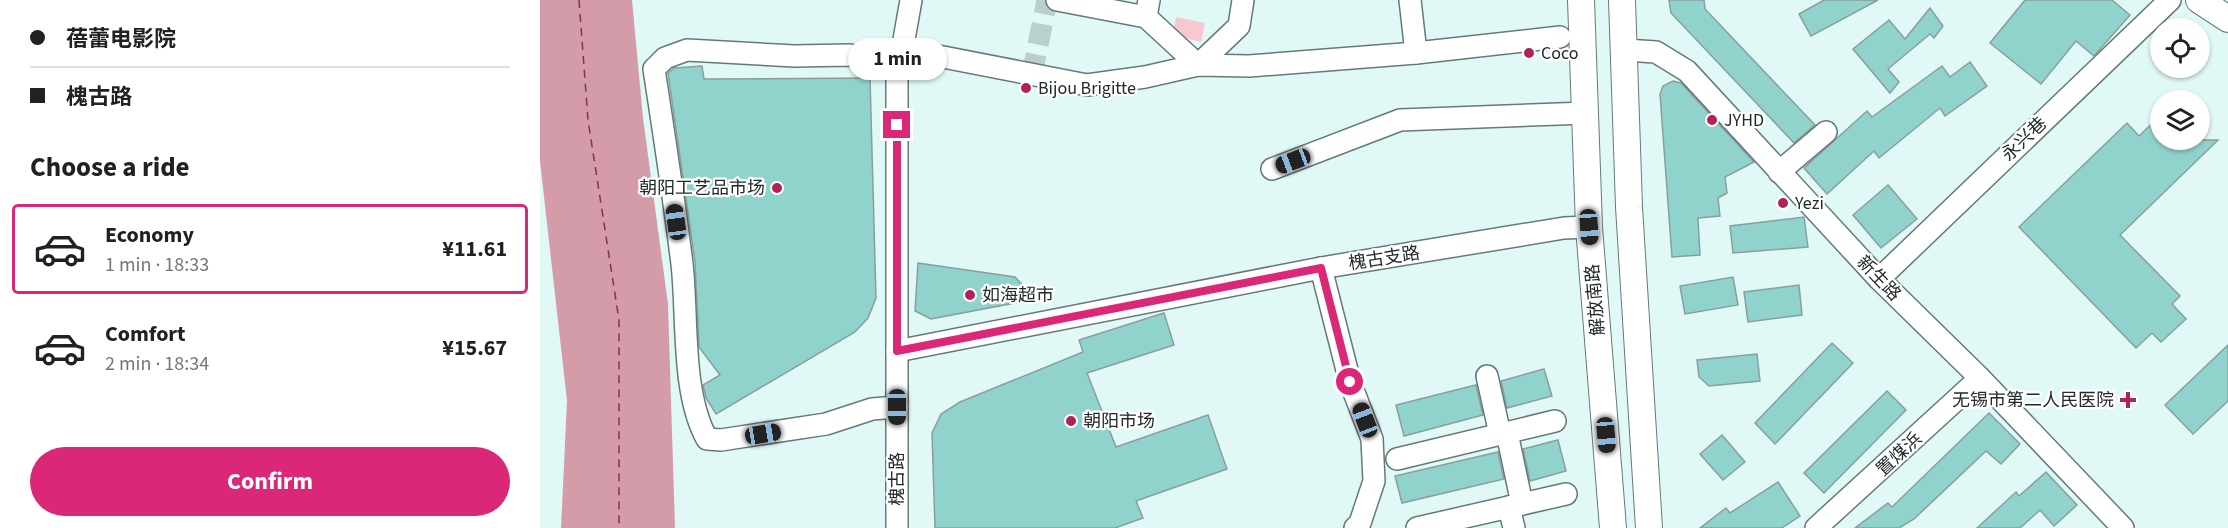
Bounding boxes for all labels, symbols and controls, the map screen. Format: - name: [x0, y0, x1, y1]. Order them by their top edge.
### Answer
- map controls: [2150, 18, 2210, 150]
- button: locate: [2150, 18, 2210, 78]
- text: 蓓蕾电影院: [66, 23, 176, 55]
- callout: 1 min: [848, 38, 946, 80]
- place label: Coco: [1541, 41, 1579, 66]
- text: 1 min: [873, 45, 922, 73]
- marker: Coco: [1522, 46, 1536, 60]
- place label: Bijou Brigitte: [1038, 76, 1136, 101]
- text: 槐古路: [66, 81, 132, 113]
- marker: Bijou Brigitte: [1019, 81, 1033, 95]
- button: layers: [2150, 90, 2210, 150]
- place label: JYHD: [1724, 108, 1764, 133]
- route end: [883, 111, 910, 138]
- street label: 永兴巷: [1996, 112, 2052, 167]
- marker: JYHD: [1705, 113, 1719, 127]
- car: [1273, 146, 1313, 176]
- text: Choose a ride: [30, 148, 190, 187]
- place label: 朝阳工艺品市场: [639, 176, 765, 201]
- marker: 朝阳工艺品市场: [770, 181, 784, 195]
- place label: Yezi: [1794, 191, 1824, 216]
- marker: Yezi: [1776, 196, 1790, 210]
- car: [665, 203, 687, 241]
- car: [1579, 208, 1599, 246]
- text: Economy: [105, 219, 194, 251]
- icon: car: [33, 222, 87, 276]
- text: ¥11.61: [442, 233, 507, 265]
- street label: 槐古支路: [1347, 241, 1422, 276]
- street label: 新生路: [1851, 250, 1906, 306]
- text: 1 min · 18:33: [105, 251, 209, 279]
- street label: 解放南路: [1580, 263, 1611, 337]
- place label: 如海超市: [982, 283, 1054, 308]
- marker: 如海超市: [963, 288, 977, 302]
- text: Comfort: [105, 318, 186, 350]
- icon: car: [33, 321, 87, 375]
- text: ¥15.67: [442, 332, 507, 364]
- text: 2 min · 18:34: [105, 350, 209, 378]
- route start: [1336, 368, 1363, 395]
- place label: 无锡市第二人民医院: [1952, 388, 2114, 413]
- car: [888, 389, 906, 425]
- marker: 无锡市第二人民医院: [2119, 391, 2137, 409]
- car: [1350, 400, 1380, 440]
- place label: 朝阳市场: [1083, 409, 1155, 434]
- marker: 朝阳市场: [1064, 414, 1078, 428]
- car: [1595, 416, 1617, 454]
- car: [744, 422, 782, 446]
- street label: 置煤浜: [1871, 427, 1928, 482]
- button: Confirm: [30, 447, 510, 516]
- street label: 槐古路: [885, 452, 910, 506]

